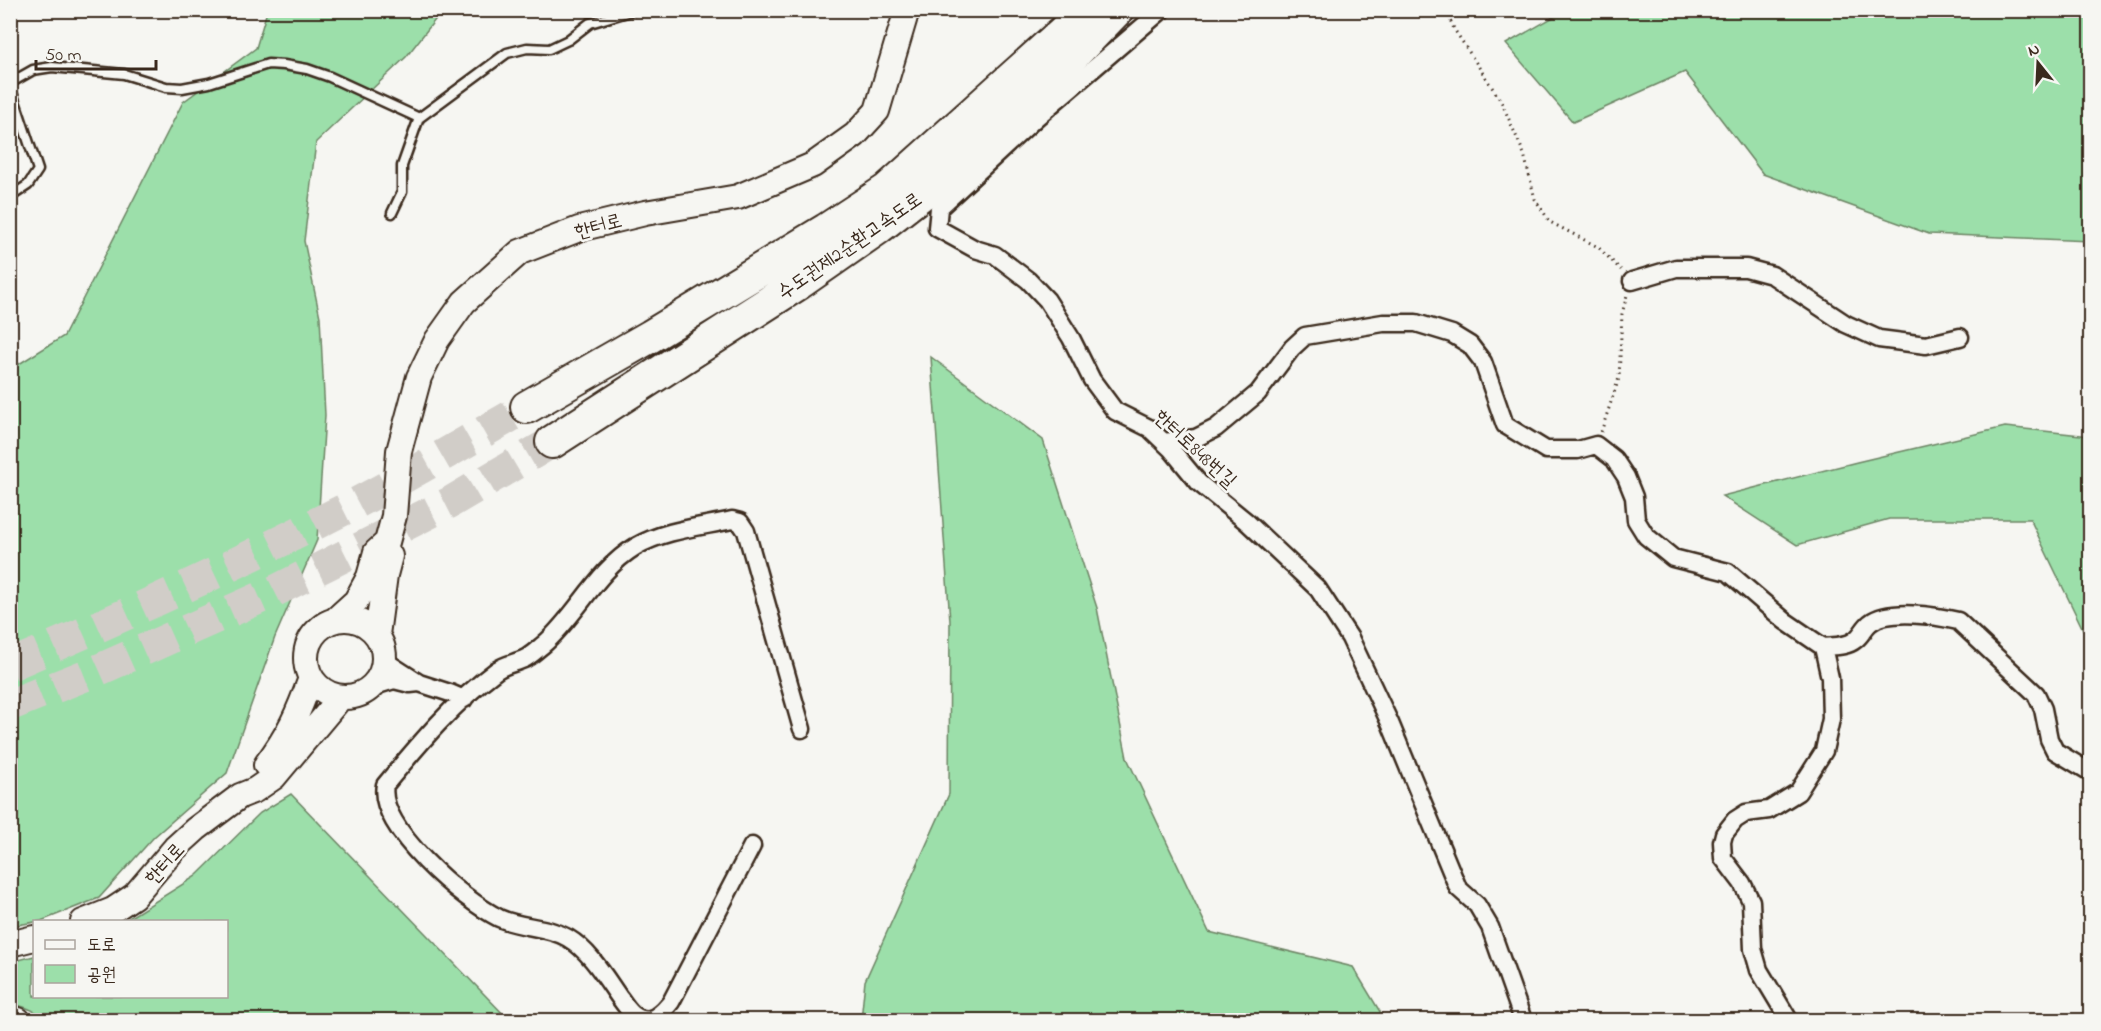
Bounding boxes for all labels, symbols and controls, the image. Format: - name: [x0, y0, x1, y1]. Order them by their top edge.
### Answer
- scale bar: [36, 33, 156, 71]
- north arrow: [2008, 33, 2068, 93]
- text: N: [2025, 37, 2043, 64]
- text: 50 m: [45, 43, 82, 69]
- street label: 수도권제2순환고속도로: [772, 186, 929, 308]
- street label: 한터로: [572, 207, 626, 248]
- street label: 한터로848번길: [1146, 404, 1242, 496]
- street label: 한터로: [139, 837, 193, 892]
- legend: [33, 920, 228, 998]
- text: 도로: [87, 933, 116, 959]
- text: 공원: [87, 963, 116, 989]

